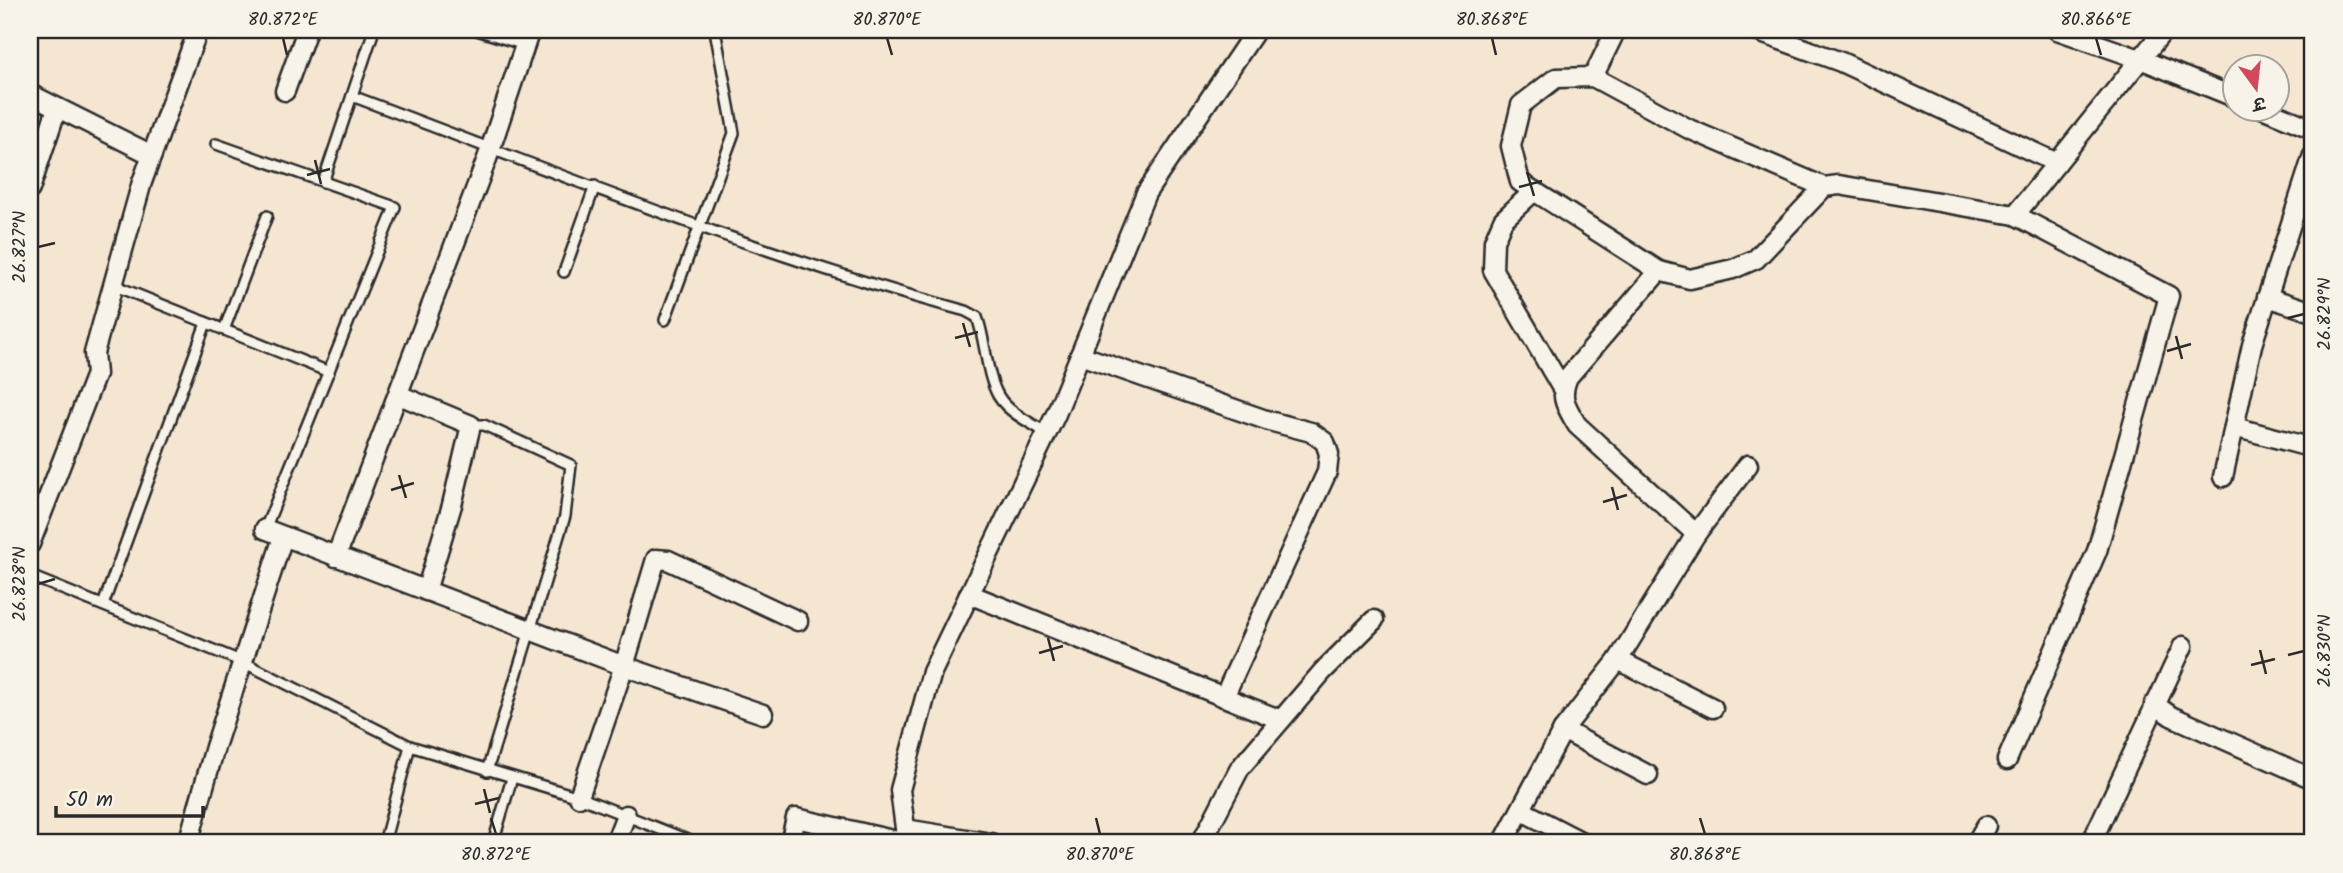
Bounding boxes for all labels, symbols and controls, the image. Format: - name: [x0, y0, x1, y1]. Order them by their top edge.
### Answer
- text: 80.872°E: [248, 6, 319, 35]
- text: 80.870°E: [853, 6, 922, 35]
- text: 80.868°E: [1456, 6, 1529, 35]
- text: 80.866°E: [2060, 6, 2132, 35]
- north arrow: [2220, 52, 2290, 122]
- text: उ: [2246, 86, 2270, 120]
- text: 26.827°N: [6, 211, 35, 283]
- text: 26.829°N: [2311, 277, 2340, 351]
- text: 26.828°N: [6, 546, 35, 622]
- text: 26.830°N: [2311, 614, 2340, 688]
- scale bar: [56, 775, 203, 819]
- text: 50 m: [66, 784, 113, 817]
- text: 80.872°E: [461, 841, 532, 870]
- text: 80.870°E: [1066, 841, 1135, 870]
- text: 80.868°E: [1669, 841, 1742, 870]

